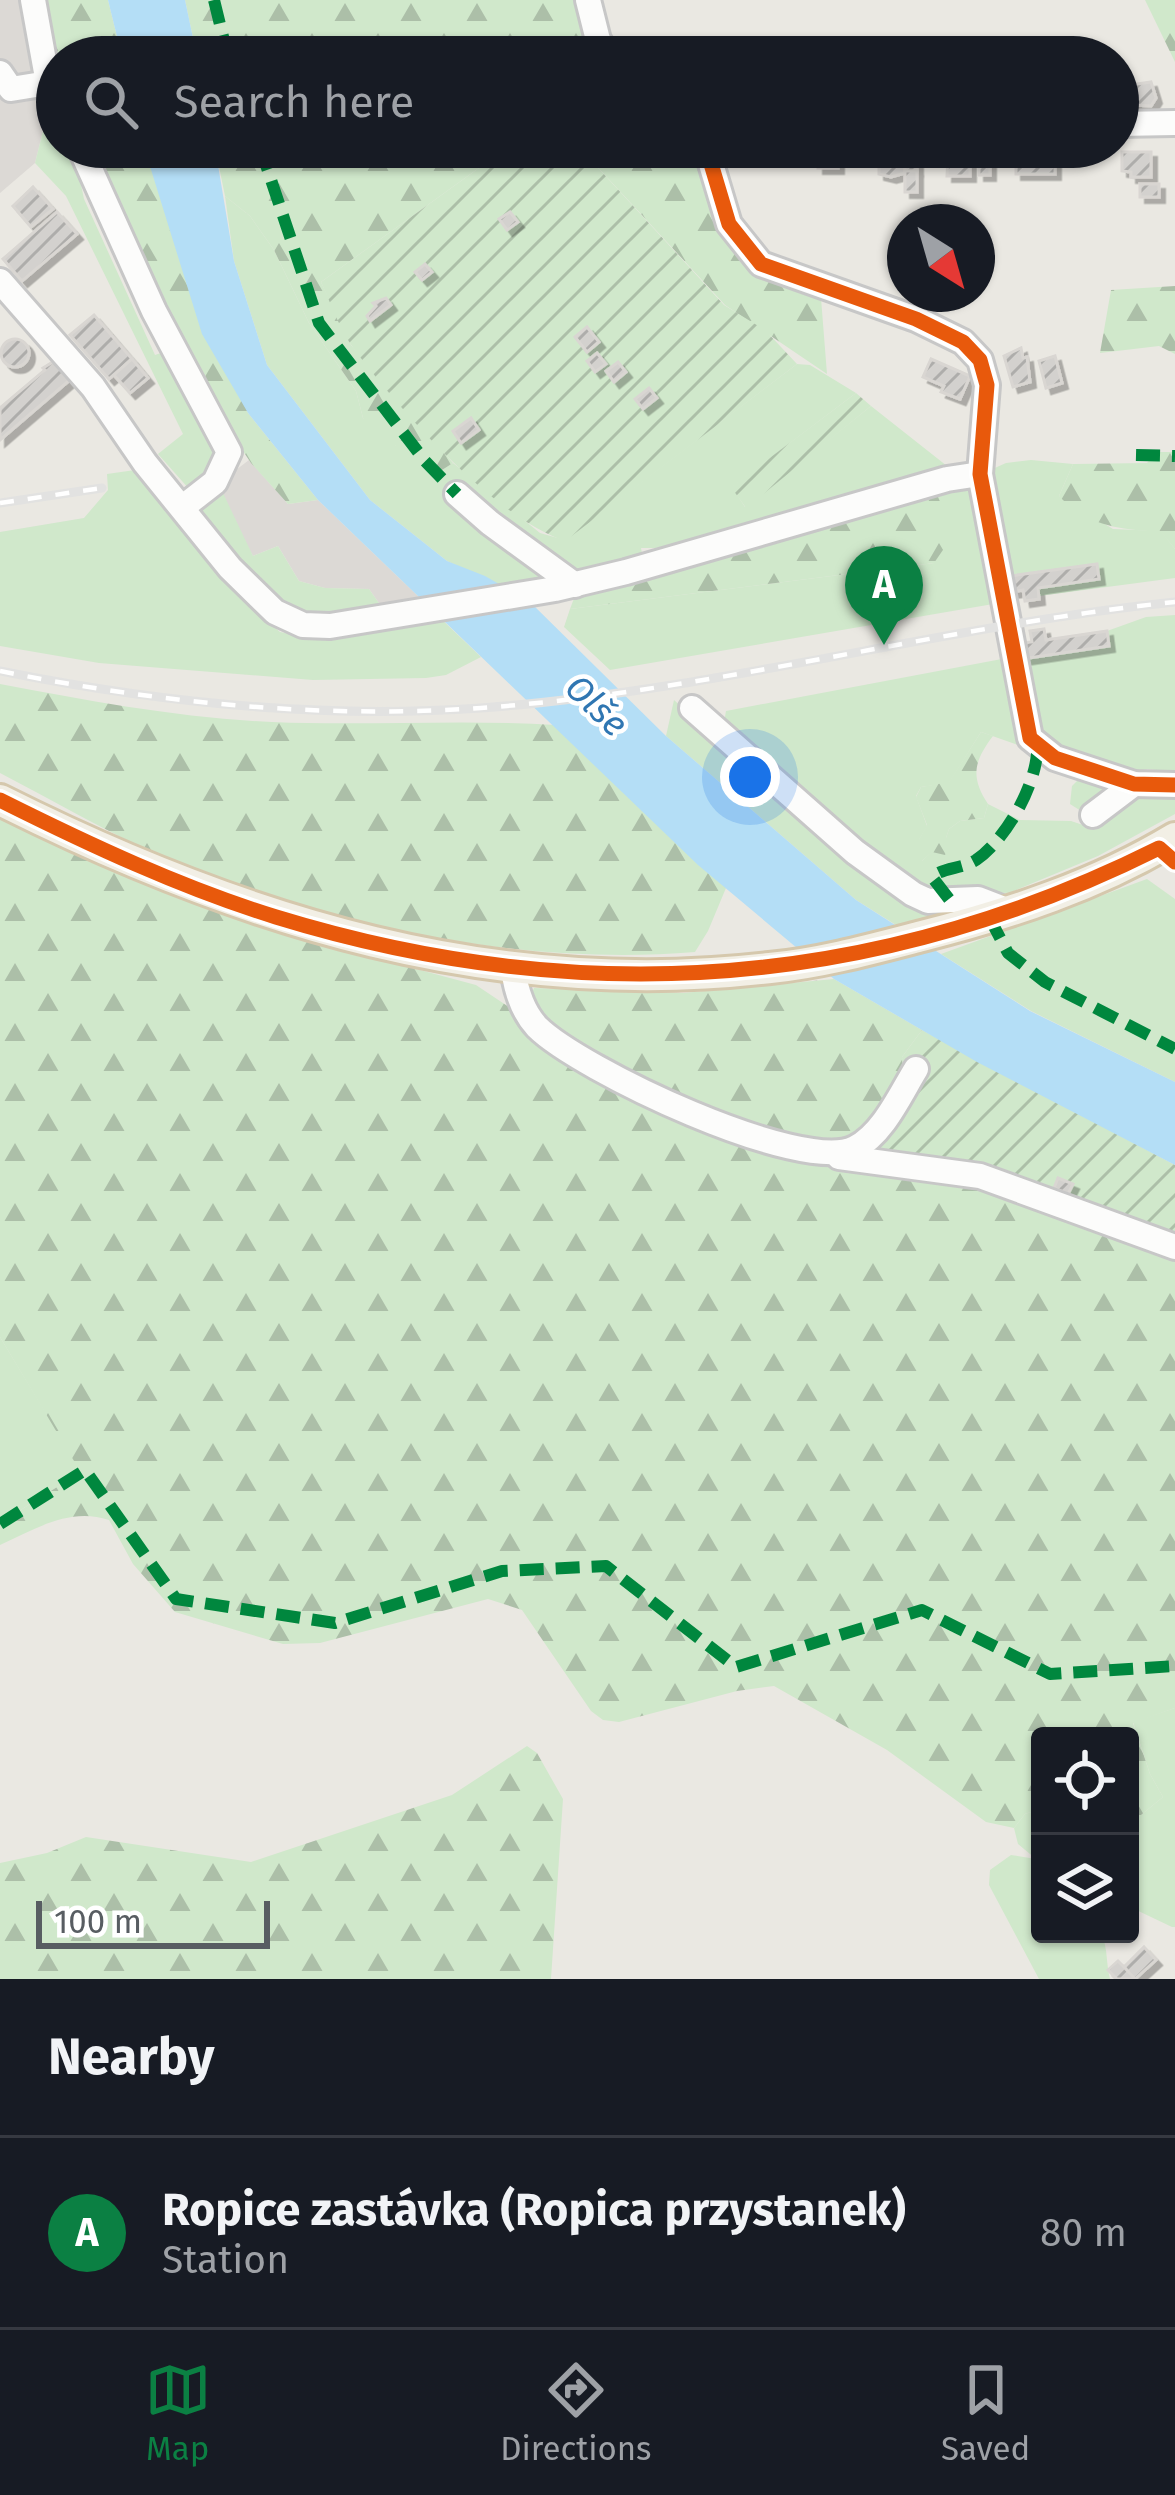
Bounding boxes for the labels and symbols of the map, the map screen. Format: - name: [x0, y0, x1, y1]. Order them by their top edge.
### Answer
- north arrow: [887, 204, 995, 312]
- pin: A: [845, 546, 923, 645]
- water label: Olše: [556, 665, 637, 746]
- your location: [720, 747, 780, 807]
- scale bar: [36, 1895, 270, 1948]

